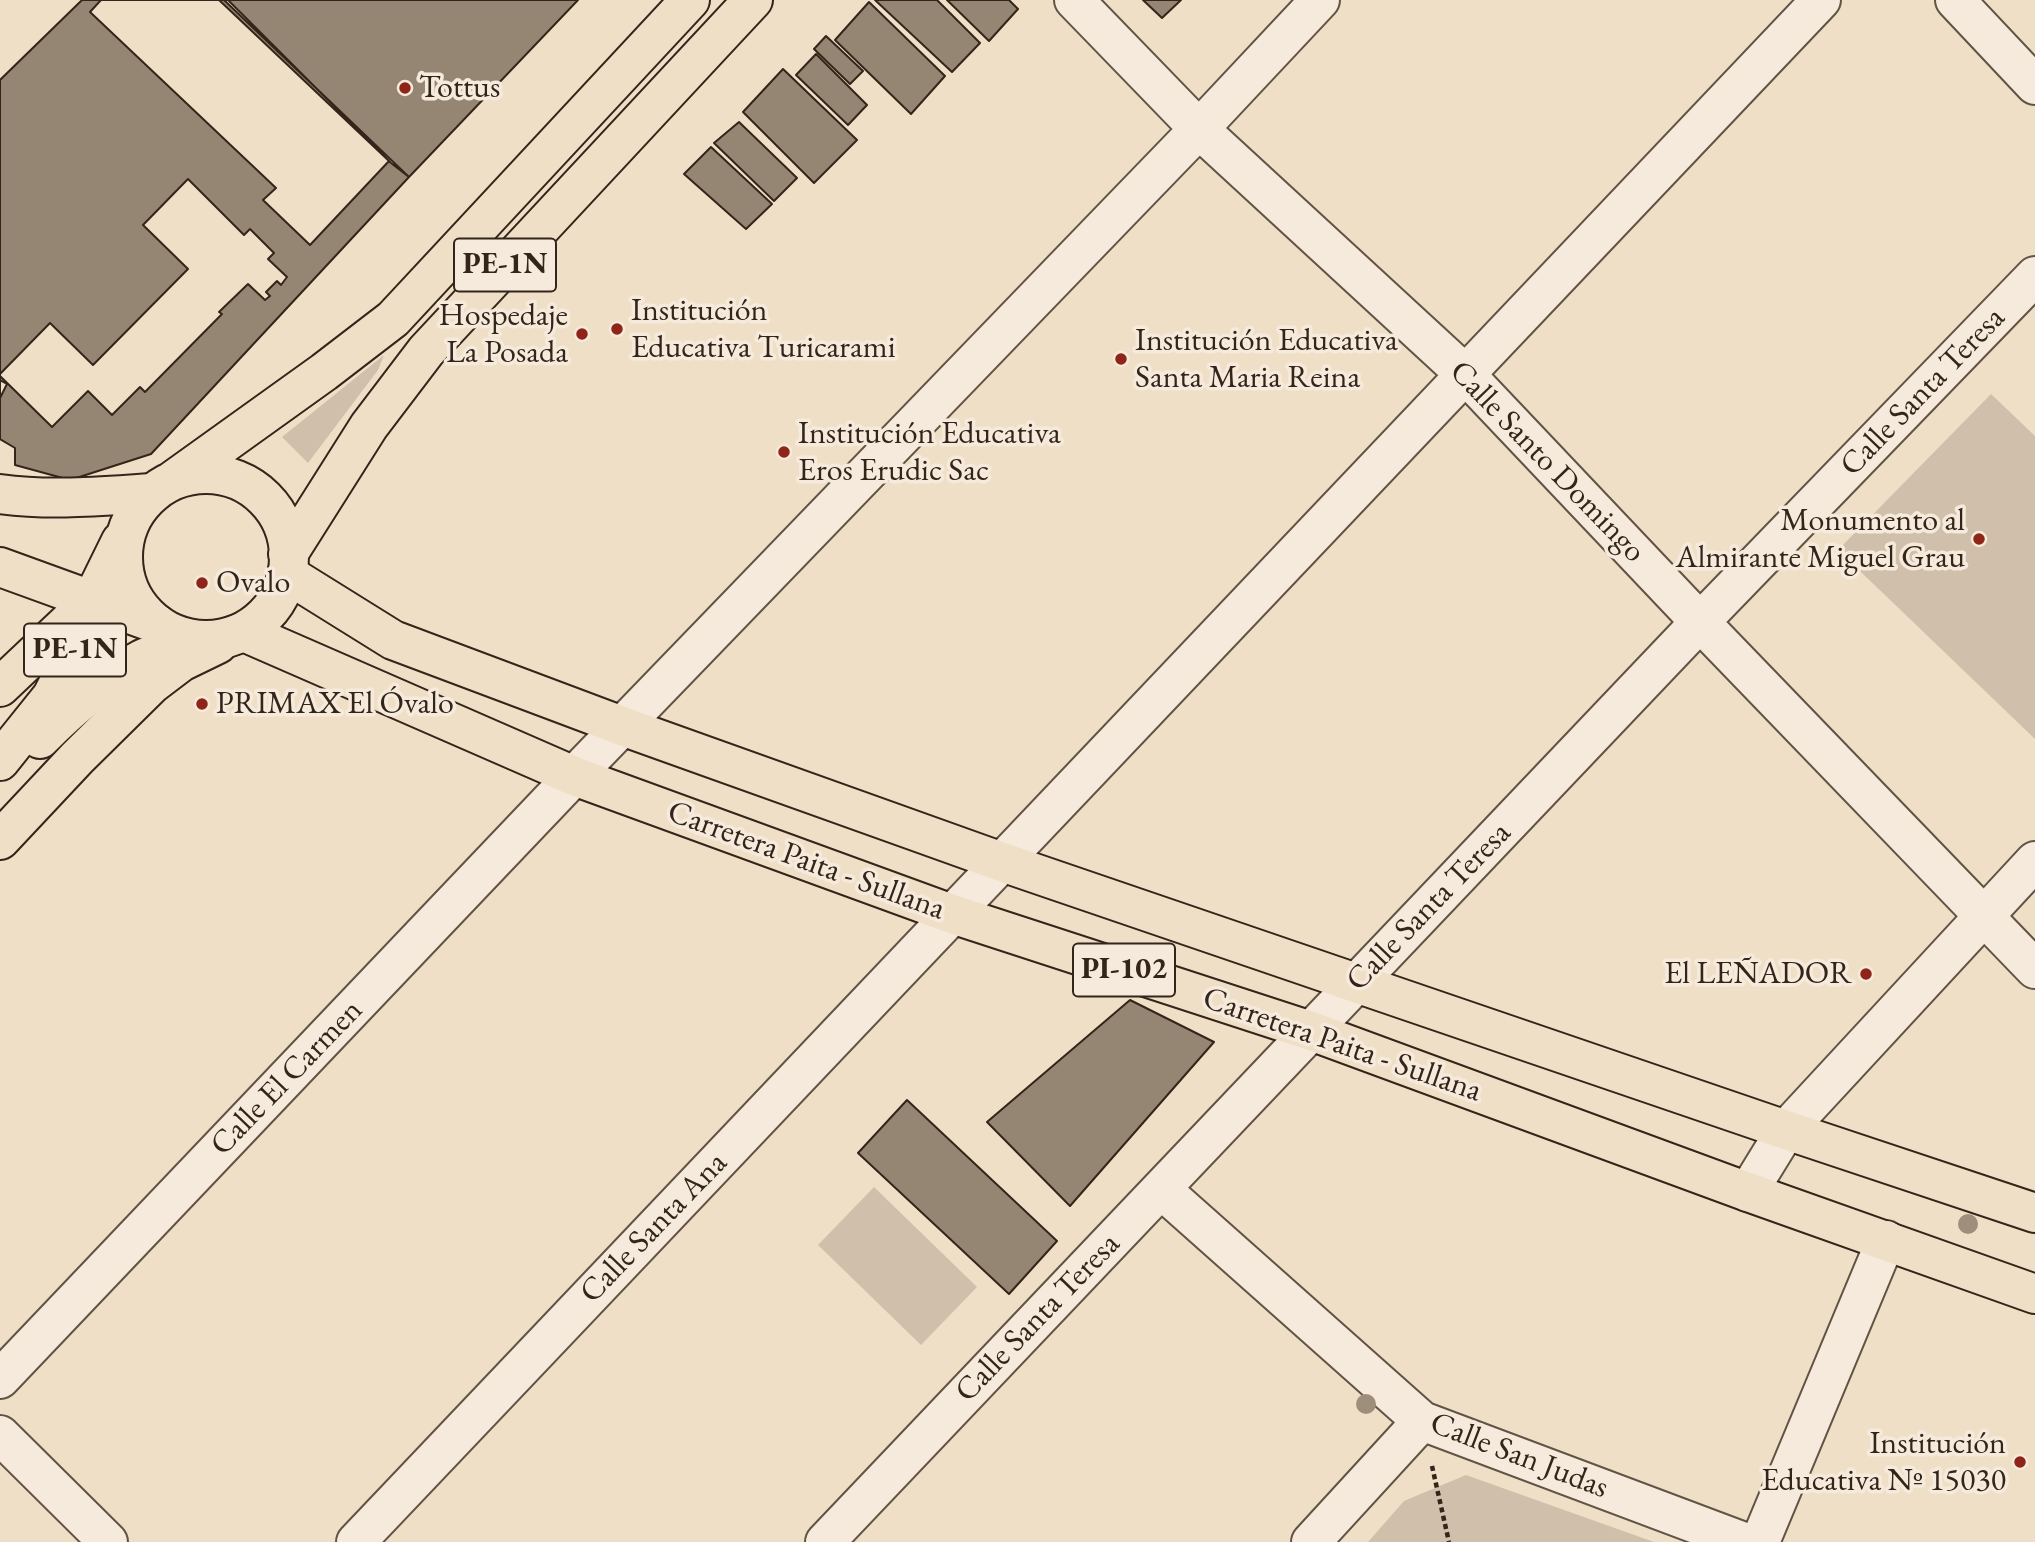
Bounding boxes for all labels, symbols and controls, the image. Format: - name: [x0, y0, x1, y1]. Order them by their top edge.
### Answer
- place label: Tottus: [419, 69, 500, 107]
- marker: Tottus: [397, 80, 413, 96]
- road number: PE-1N: [454, 238, 556, 292]
- place label: Institución Educativa Turicarami: [631, 292, 896, 367]
- place label: Hospedaje La Posada: [439, 297, 568, 372]
- street label: Calle Santa Teresa: [1833, 299, 2013, 485]
- marker: Institución Educativa Turicarami: [609, 321, 625, 337]
- place label: Institución Educativa Santa Maria Reina: [1135, 322, 1398, 397]
- marker: Hospedaje La Posada: [574, 326, 590, 342]
- marker: Institución Educativa Santa Maria Reina: [1113, 351, 1129, 367]
- street label: Calle Santo Domingo: [1441, 353, 1653, 571]
- place label: Institución Educativa Eros Erudic Sac: [798, 415, 1061, 490]
- marker: Institución Educativa Eros Erudic Sac: [776, 444, 792, 460]
- place label: Monumento al Almirante Miguel Grau: [1675, 502, 1965, 577]
- marker: Monumento al Almirante Miguel Grau: [1971, 531, 1987, 547]
- place label: Ovalo: [216, 564, 290, 602]
- marker: Ovalo: [194, 575, 210, 591]
- road number: PE-1N: [24, 624, 126, 677]
- place label: PRIMAX El Óvalo: [216, 685, 454, 723]
- marker: PRIMAX El Óvalo: [194, 696, 210, 712]
- street label: Carretera Paita - Sullana: [662, 793, 950, 929]
- street label: Calle Santa Teresa: [1339, 814, 1519, 1000]
- road number: PI-102: [1073, 944, 1175, 996]
- place label: El LEÑADOR: [1664, 955, 1852, 993]
- marker: El LEÑADOR: [1858, 966, 1874, 982]
- street label: Carretera Paita - Sullana: [1198, 979, 1486, 1111]
- street label: Calle El Carmen: [203, 992, 371, 1164]
- street label: Calle Santa Ana: [572, 1144, 736, 1312]
- street label: Calle Santa Teresa: [948, 1225, 1128, 1411]
- street label: Calle San Judas: [1424, 1404, 1614, 1508]
- place label: Institución Educativa Nº 15030: [1761, 1425, 2006, 1500]
- marker: Institución Educativa Nº 15030: [2012, 1454, 2028, 1470]

